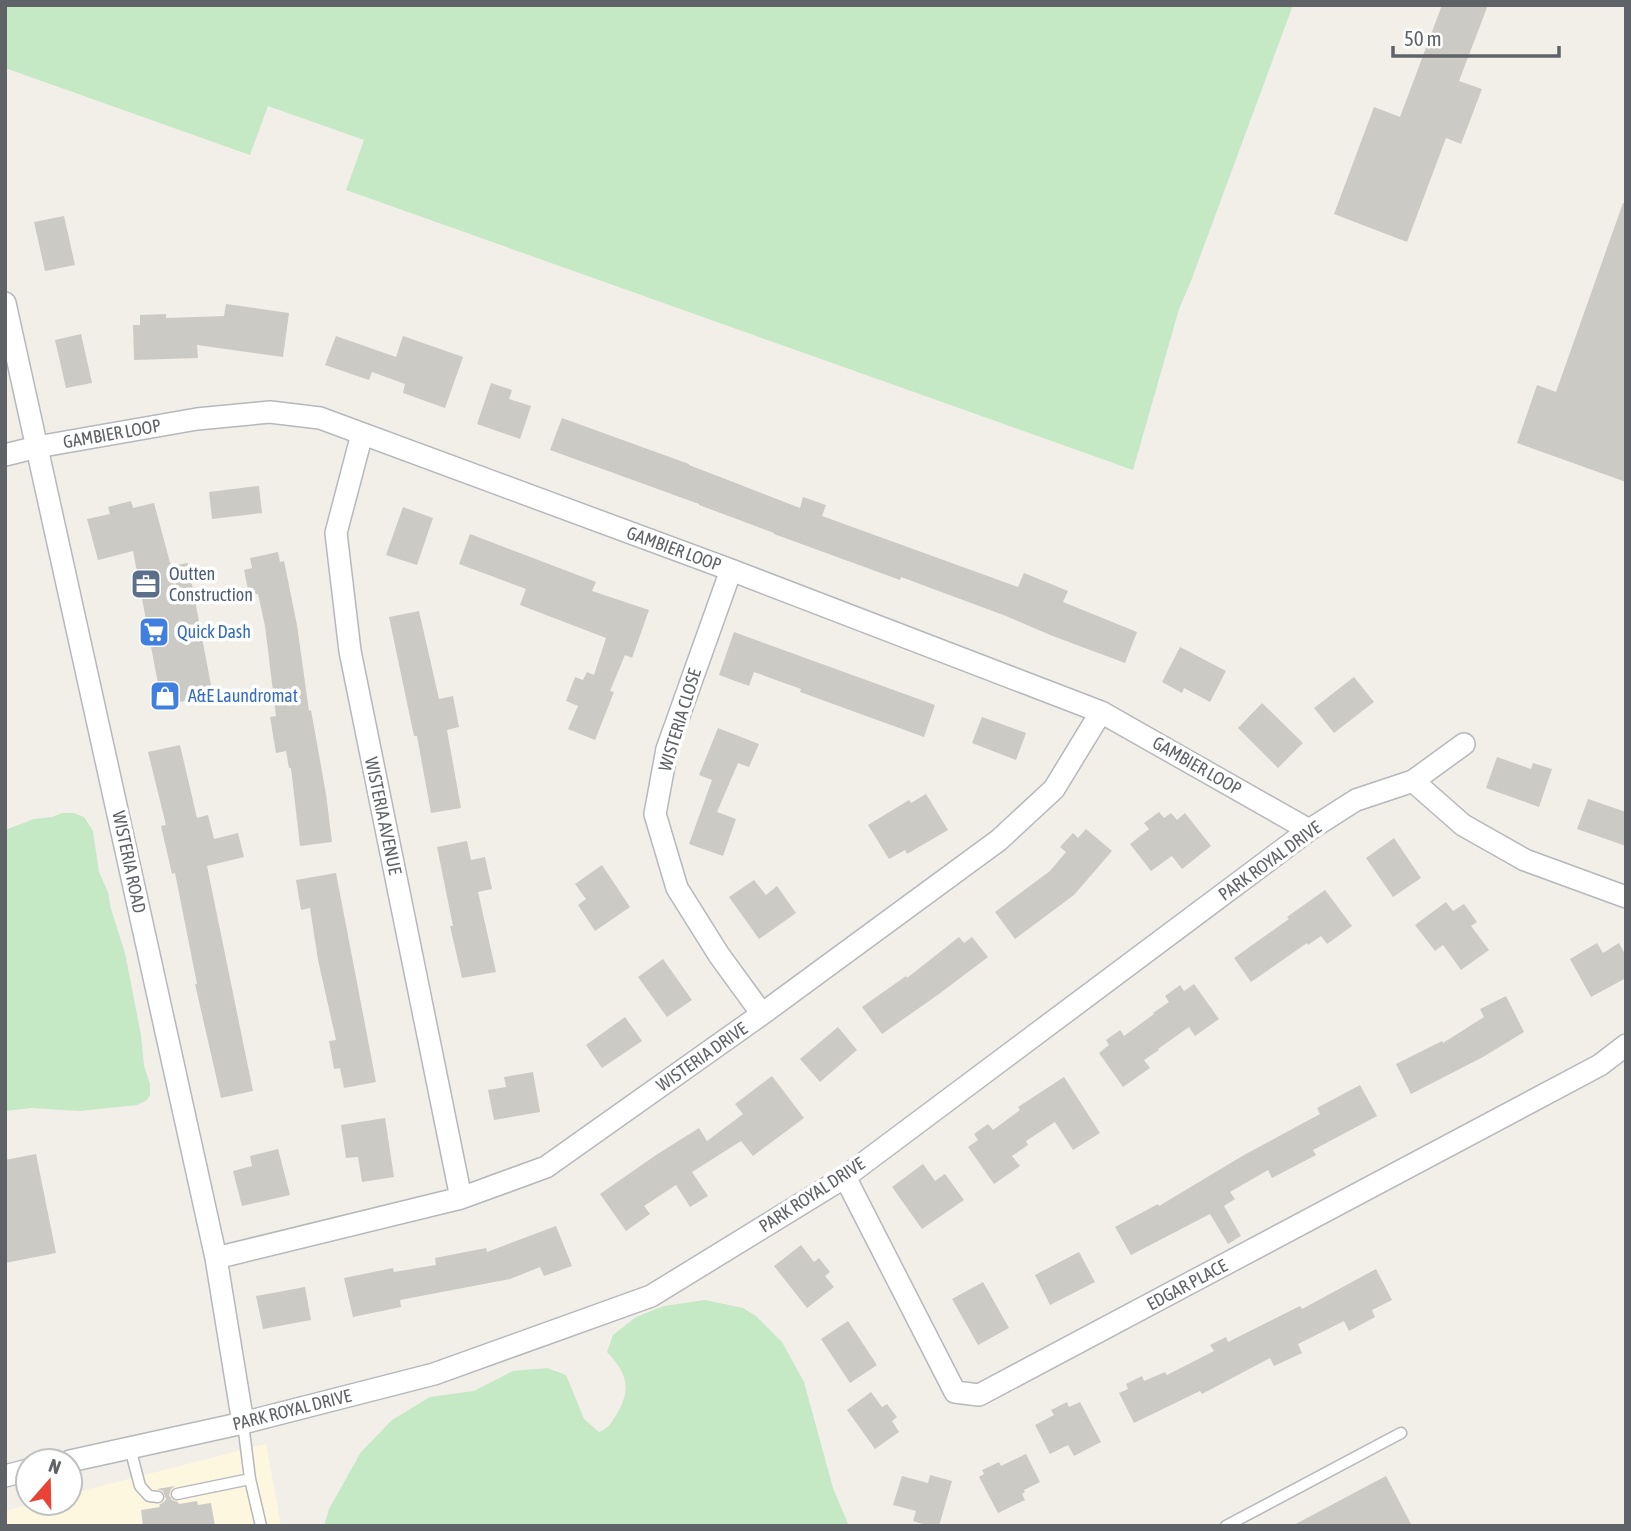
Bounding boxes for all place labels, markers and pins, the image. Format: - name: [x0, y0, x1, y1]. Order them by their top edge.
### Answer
- place label: Outten Construction: [169, 563, 253, 605]
- office icon: Outten Construction: [129, 567, 163, 601]
- supermarket icon: Quick Dash: [137, 615, 171, 649]
- place label: Quick Dash: [177, 621, 251, 642]
- shop icon: A&E Laundromat: [148, 679, 182, 713]
- place label: A&E Laundromat: [188, 685, 298, 706]

